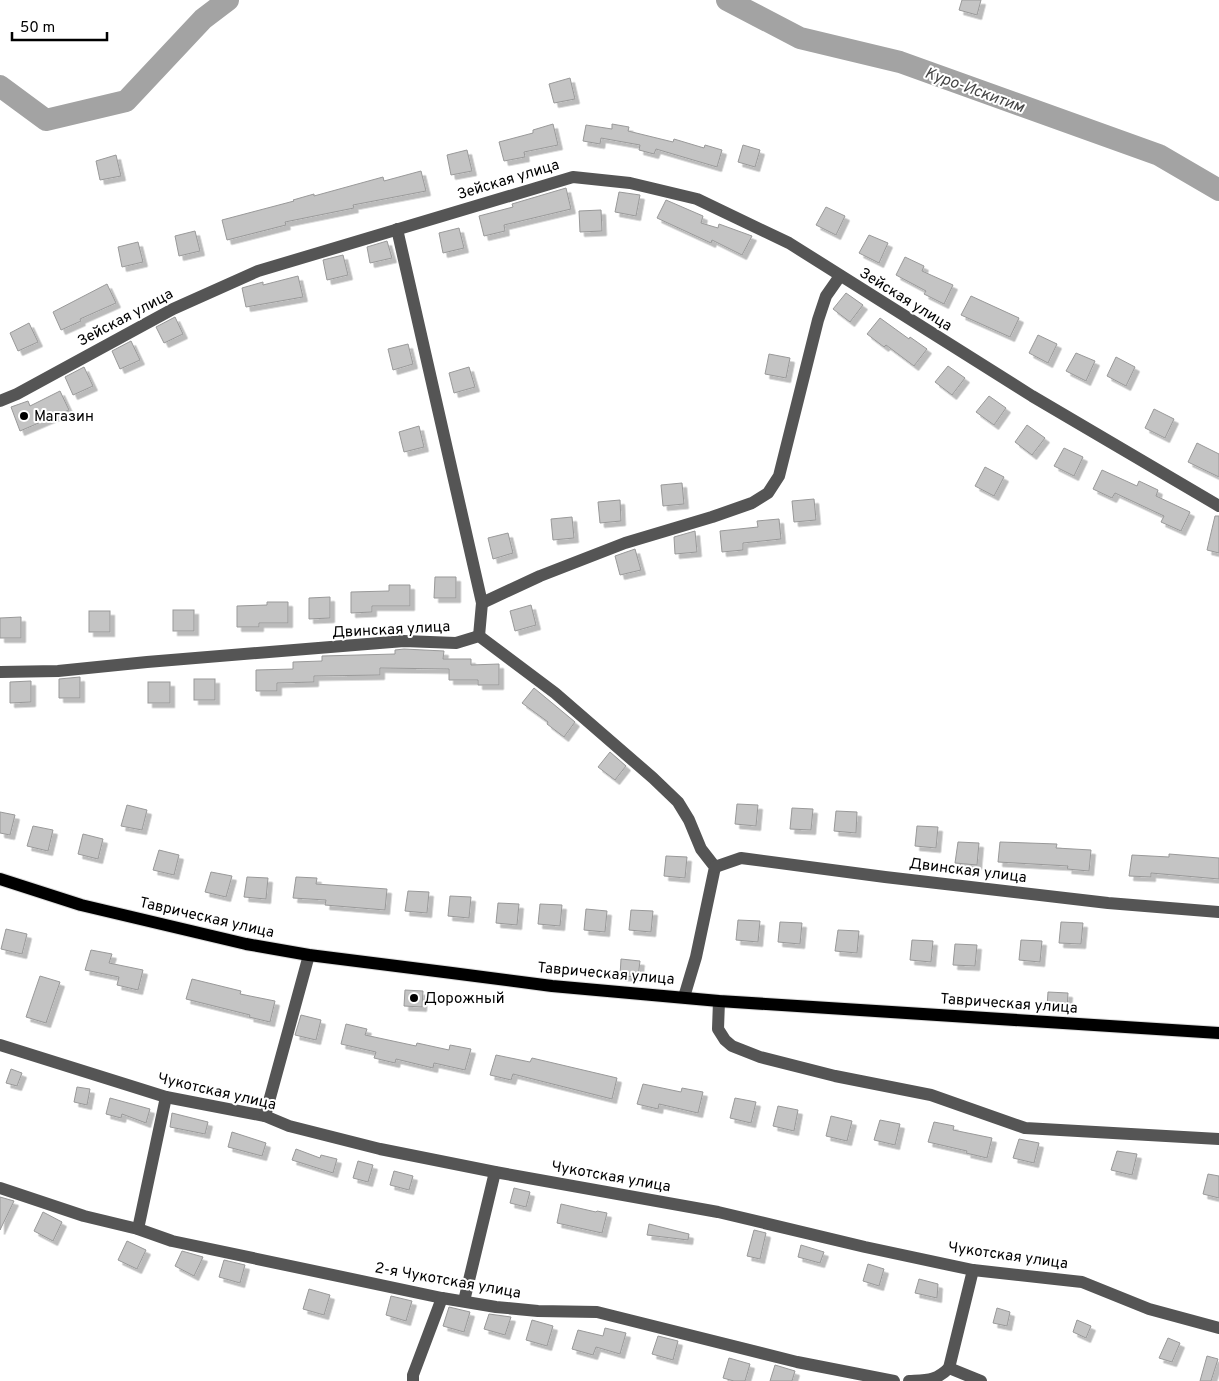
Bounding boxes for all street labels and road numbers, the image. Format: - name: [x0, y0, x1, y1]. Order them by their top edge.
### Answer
- street label: Зейская улица: [455, 156, 562, 205]
- street label: Зейская улица: [855, 264, 955, 336]
- street label: Зейская улица: [75, 285, 177, 352]
- street label: Двинская улица: [331, 618, 451, 643]
- street label: Двинская улица: [908, 855, 1028, 888]
- street label: Таврическая улица: [137, 894, 276, 943]
- street label: Таврическая улица: [536, 959, 675, 990]
- street label: Таврическая улица: [940, 990, 1078, 1019]
- street label: Чукотская улица: [156, 1070, 278, 1115]
- street label: Чукотская улица: [549, 1158, 672, 1197]
- street label: Чукотская улица: [946, 1239, 1069, 1274]
- street label: 2-я Чукотская улица: [373, 1259, 522, 1304]

